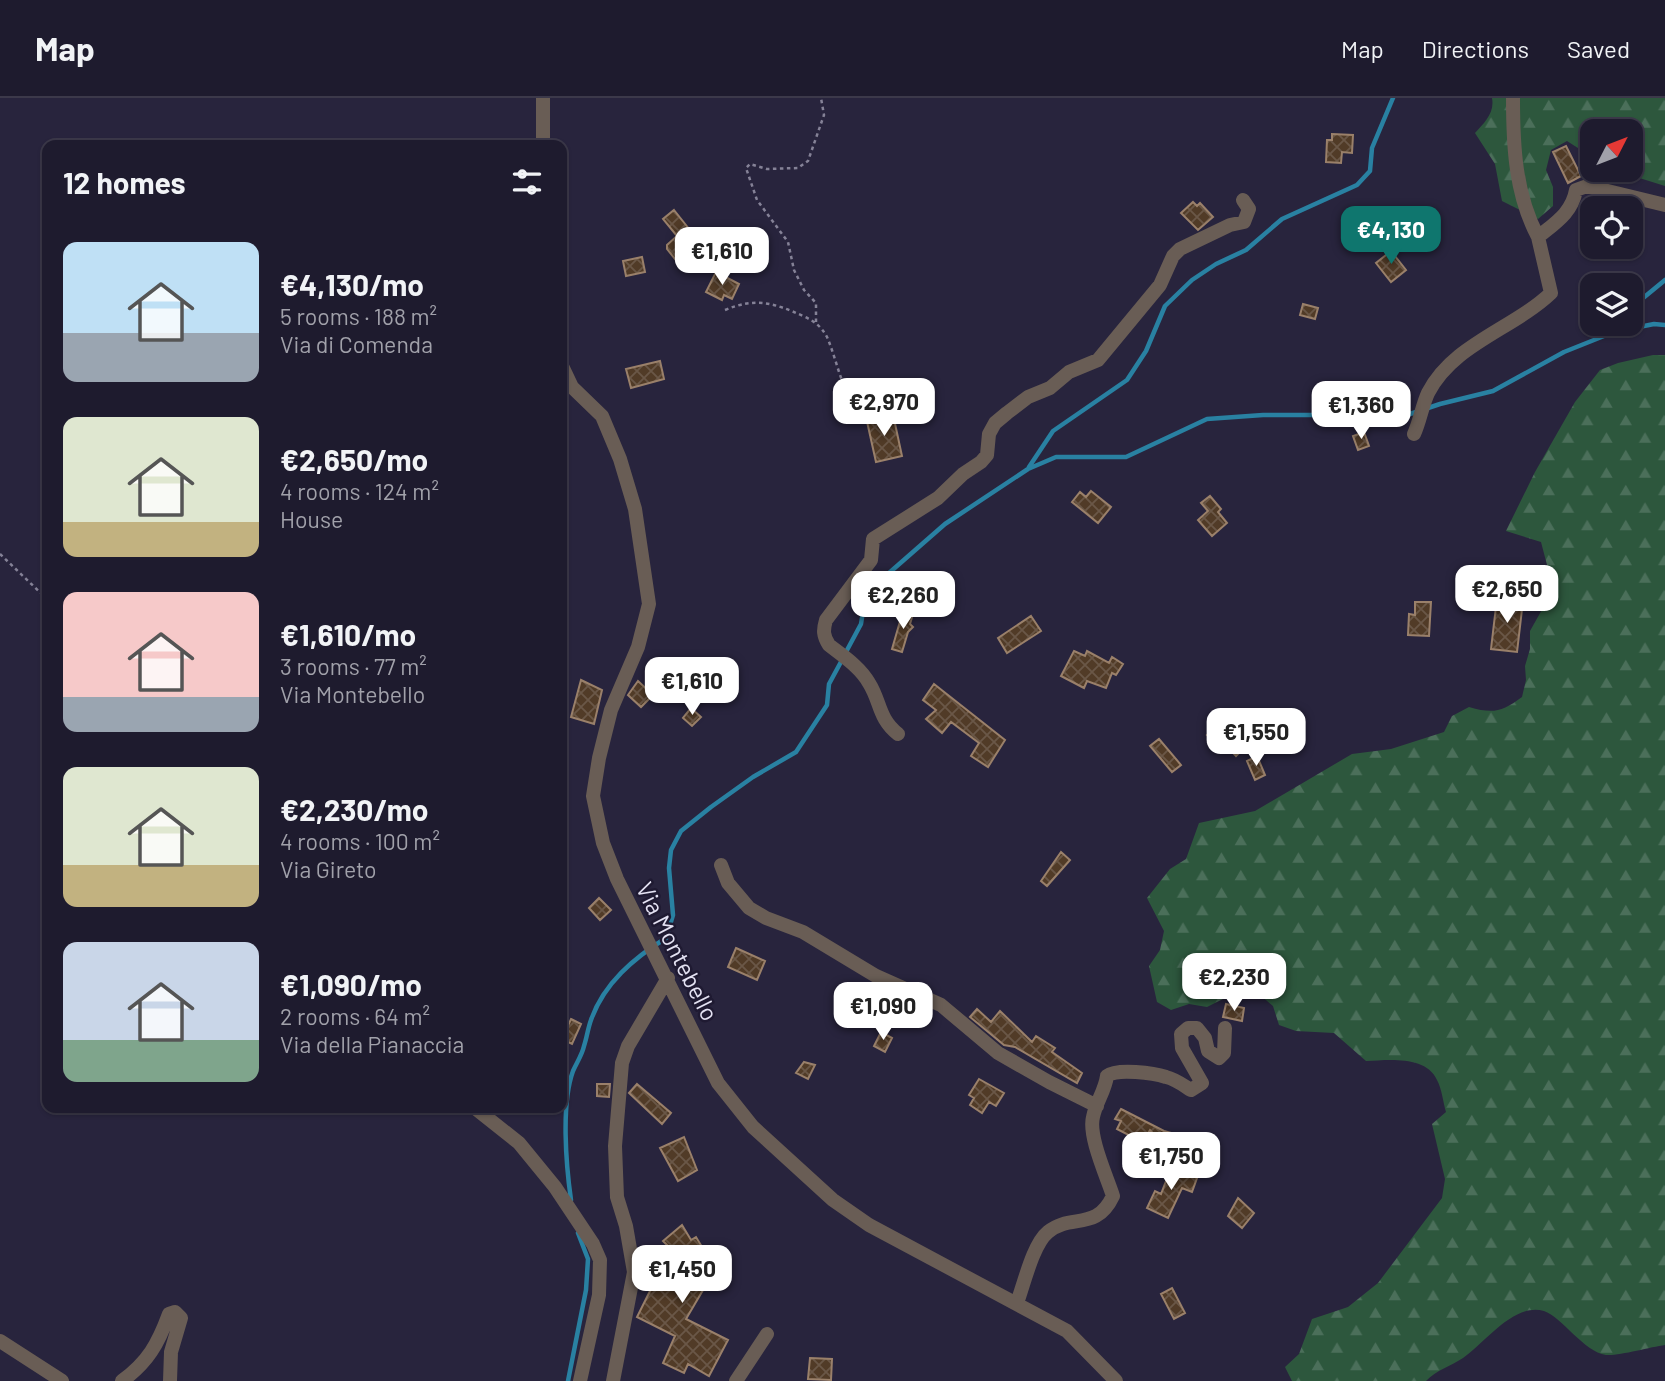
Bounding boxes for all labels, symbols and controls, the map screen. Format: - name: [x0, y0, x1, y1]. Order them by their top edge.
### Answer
- text: Map: [35, 28, 95, 68]
- text: Map: [1341, 34, 1384, 63]
- text: Directions: [1422, 34, 1529, 63]
- text: Saved: [1567, 34, 1630, 63]
- north arrow: [1580, 119, 1643, 182]
- map controls: [1580, 119, 1643, 336]
- icon: filters: [508, 163, 546, 201]
- text: 12 homes: [63, 164, 186, 200]
- button: locate: [1580, 196, 1643, 259]
- pin: €4,130: [1334, 206, 1448, 266]
- text: €4,130: [1357, 215, 1425, 243]
- pin: €1,610: [665, 228, 779, 287]
- text: €1,610: [691, 236, 753, 264]
- text: €4,130/mo: [280, 266, 424, 302]
- icon: home: [119, 270, 203, 354]
- button: layers: [1580, 273, 1643, 336]
- text: 5 rooms · 188 m²: [280, 302, 437, 330]
- text: Via di Comenda: [280, 330, 433, 358]
- pin: €2,970: [827, 378, 941, 438]
- pin: €1,360: [1304, 382, 1418, 441]
- text: €2,970: [849, 387, 919, 415]
- text: €1,360: [1328, 390, 1394, 418]
- text: €2,650/mo: [280, 441, 428, 477]
- icon: home: [119, 445, 203, 529]
- text: 4 rooms · 124 m²: [280, 477, 439, 505]
- text: House: [280, 505, 343, 533]
- pin: €2,650: [1450, 566, 1564, 625]
- pin: €2,260: [846, 572, 960, 631]
- text: €2,650: [1471, 574, 1543, 602]
- text: €2,260: [867, 580, 939, 608]
- text: €1,610/mo: [280, 616, 416, 652]
- icon: home: [119, 620, 203, 704]
- text: 3 rooms · 77 m²: [280, 652, 427, 680]
- pin: €1,610: [635, 658, 749, 717]
- text: €1,610: [661, 666, 723, 694]
- text: Via Montebello: [280, 680, 425, 708]
- pin: €1,550: [1199, 708, 1313, 768]
- text: €1,550: [1223, 717, 1289, 745]
- text: €2,230/mo: [280, 791, 428, 827]
- icon: home: [119, 795, 203, 879]
- text: 4 rooms · 100 m²: [280, 827, 440, 855]
- text: Via Gireto: [280, 855, 377, 883]
- street label: Via Montebello: [631, 877, 725, 1025]
- pin: €2,230: [1177, 954, 1291, 1013]
- text: €2,230: [1198, 962, 1270, 990]
- text: €1,090/mo: [280, 966, 422, 1002]
- icon: home: [119, 970, 203, 1054]
- pin: €1,090: [826, 982, 940, 1042]
- text: €1,090: [850, 991, 916, 1019]
- text: 2 rooms · 64 m²: [280, 1002, 430, 1030]
- text: Via della Pianaccia: [280, 1030, 464, 1058]
- pin: €1,750: [1114, 1132, 1228, 1192]
- text: €1,750: [1138, 1141, 1204, 1169]
- pin: €1,450: [625, 1246, 739, 1305]
- text: €1,450: [648, 1254, 716, 1282]

